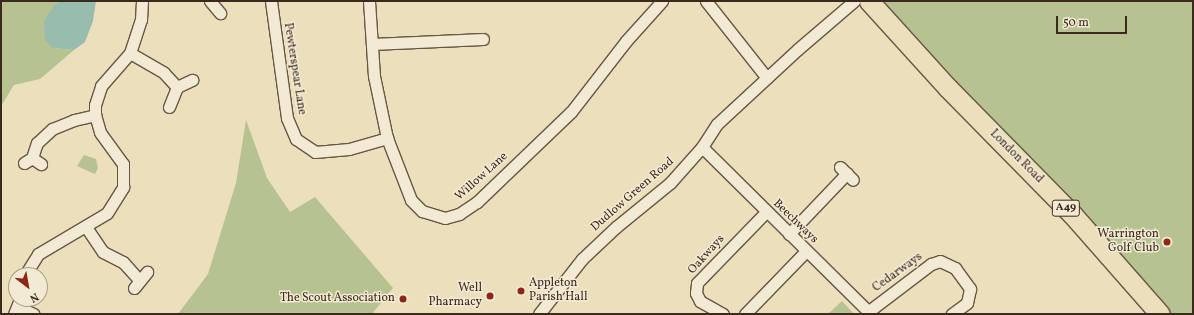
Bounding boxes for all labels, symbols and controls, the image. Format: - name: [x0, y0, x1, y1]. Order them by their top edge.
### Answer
- scale bar: [1058, 8, 1129, 34]
- text: 50 m: [1063, 15, 1089, 31]
- street label: Pewterspear Lane: [280, 22, 308, 116]
- street label: London Road: [986, 127, 1046, 187]
- street label: Willow Lane: [453, 150, 511, 204]
- street label: Dudlow Green Road: [588, 155, 678, 235]
- street label: Beechways: [769, 197, 821, 247]
- road number: A49: [1051, 199, 1081, 217]
- place label: Warrington Golf Club: [1097, 228, 1159, 256]
- street label: Oakways: [686, 232, 728, 278]
- marker: Warrington Golf Club: [1162, 237, 1172, 247]
- street label: Cedarways: [870, 250, 926, 296]
- north arrow: [8, 267, 48, 307]
- place label: Appleton Parish Hall: [529, 277, 587, 305]
- place label: Well Pharmacy: [428, 282, 482, 310]
- marker: Appleton Parish Hall: [516, 286, 526, 296]
- text: N: [27, 288, 41, 305]
- marker: Well Pharmacy: [485, 291, 495, 301]
- place label: The Scout Association: [280, 292, 395, 306]
- marker: The Scout Association: [398, 294, 408, 304]

